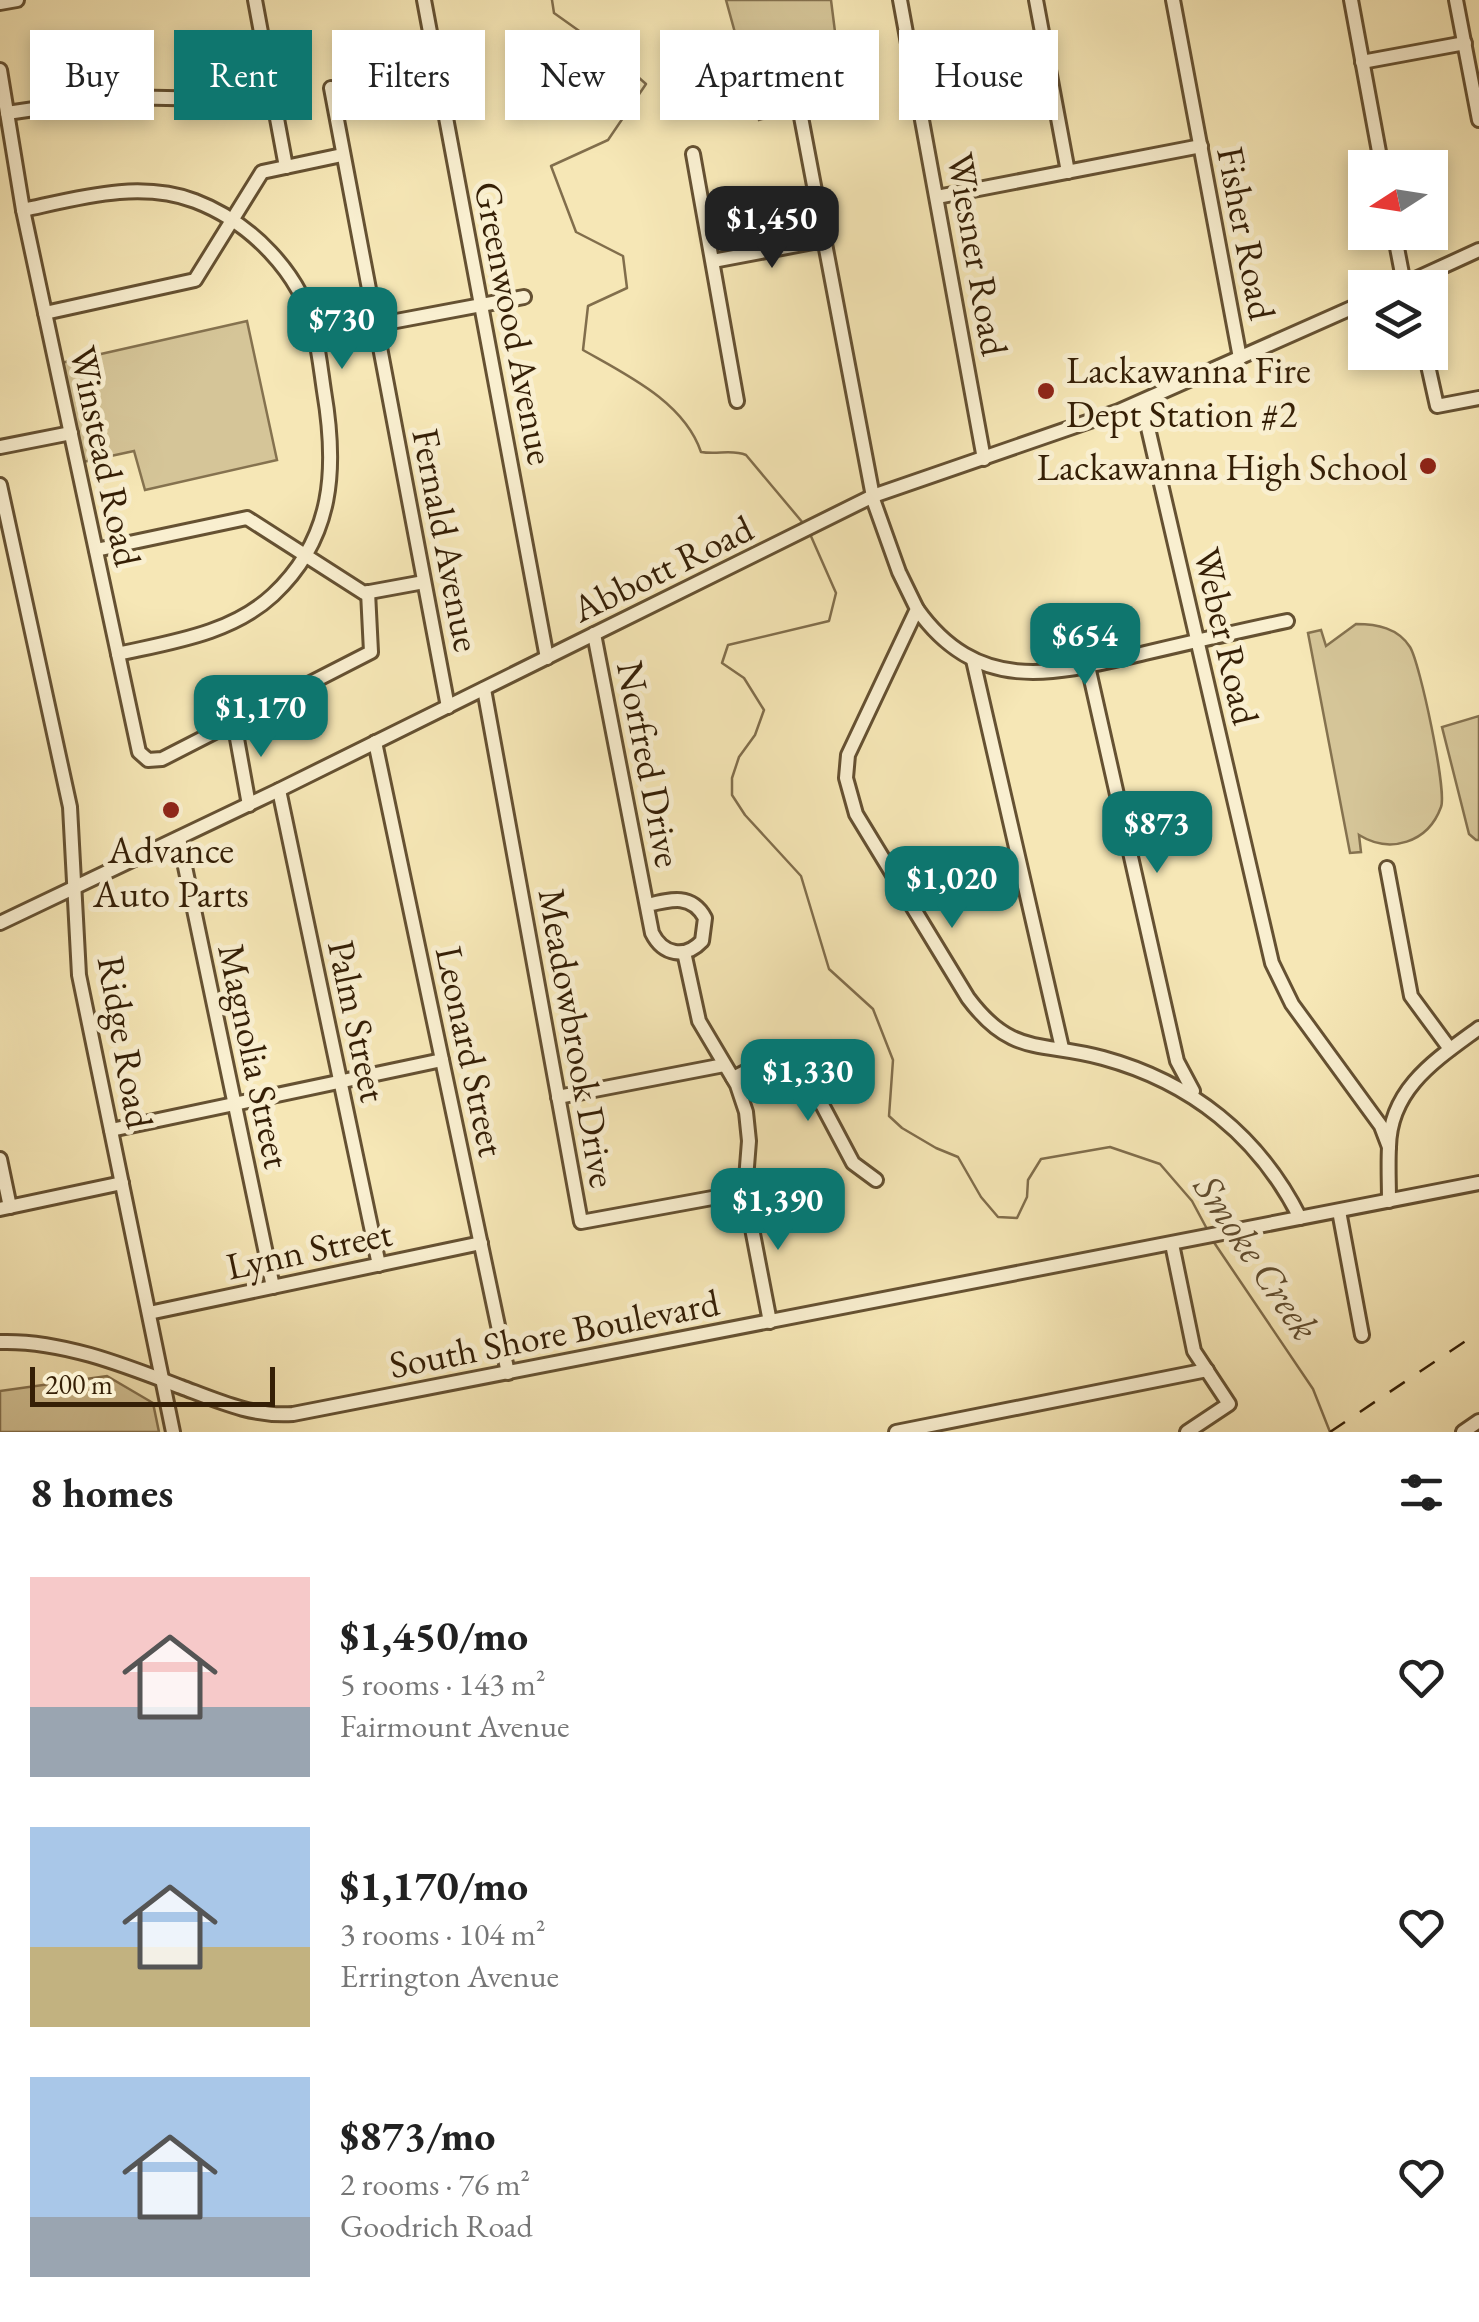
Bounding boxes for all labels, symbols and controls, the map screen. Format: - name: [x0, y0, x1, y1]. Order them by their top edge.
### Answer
- chip: Buy: [30, 30, 154, 120]
- chip: Rent: [174, 30, 312, 120]
- chip: Filters: [332, 30, 485, 120]
- chip: New: [505, 30, 640, 120]
- chip: Apartment: [660, 30, 879, 120]
- chip: House: [899, 30, 1058, 120]
- street label: Fisher Road: [1206, 142, 1288, 324]
- street label: Wiesner Road: [936, 149, 1020, 360]
- north arrow: [1348, 150, 1448, 250]
- map controls: [1348, 150, 1448, 370]
- street label: Greenwood Avenue: [464, 177, 566, 469]
- pin: $1,450: [691, 186, 853, 271]
- text: $1,450: [727, 197, 817, 239]
- button: layers: [1348, 270, 1448, 370]
- pin: $730: [283, 287, 401, 372]
- text: $730: [309, 298, 375, 340]
- street label: Winstead Road: [59, 341, 153, 571]
- place label: Lackawanna Fire Dept Station #2: [1066, 345, 1311, 438]
- marker: Lackawanna Fire Dept Station #2: [1035, 380, 1057, 402]
- street label: Fernald Avenue: [401, 424, 493, 656]
- place label: Lackawanna High School: [1037, 442, 1408, 491]
- marker: Lackawanna High School: [1417, 455, 1439, 477]
- street label: Abbott Road: [563, 503, 761, 633]
- street label: Weber Road: [1183, 543, 1271, 730]
- pin: $654: [1026, 603, 1144, 688]
- text: $654: [1052, 614, 1118, 656]
- street label: Norfred Drive: [606, 657, 694, 871]
- pin: $1,170: [180, 675, 342, 760]
- text: $1,170: [216, 686, 306, 728]
- pin: $873: [1098, 791, 1216, 876]
- marker: Advance Auto Parts: [160, 799, 182, 821]
- text: $873: [1124, 802, 1190, 844]
- place label: Advance Auto Parts: [92, 825, 249, 918]
- pin: $1,020: [871, 846, 1033, 931]
- text: $1,020: [907, 857, 997, 899]
- street label: Meadowbrook Drive: [528, 885, 628, 1191]
- street label: Palm Street: [317, 936, 399, 1106]
- street label: Magnolia Street: [207, 939, 303, 1173]
- street label: Leonard Street: [425, 941, 517, 1161]
- street label: Ridge Road: [87, 952, 165, 1133]
- pin: $1,330: [727, 1039, 889, 1124]
- text: $1,330: [763, 1050, 853, 1092]
- water label: Smoke Creek: [1182, 1163, 1332, 1350]
- pin: $1,390: [697, 1168, 859, 1253]
- text: $1,390: [733, 1179, 823, 1221]
- street label: Lynn Street: [222, 1208, 396, 1290]
- street label: South Shore Boulevard: [385, 1277, 724, 1389]
- scale bar: [30, 1362, 275, 1406]
- text: 200 m: [45, 1366, 113, 1402]
- text: 8 homes: [30, 1465, 173, 1520]
- icon: filters: [1394, 1465, 1449, 1520]
- text: $1,450/mo: [340, 1608, 528, 1663]
- icon: home: [110, 1617, 230, 1737]
- icon: heart: [1394, 1650, 1449, 1705]
- text: 5 rooms · 143 m²: [340, 1663, 546, 1705]
- text: Fairmount Avenue: [340, 1705, 570, 1747]
- text: $1,170/mo: [340, 1858, 528, 1913]
- icon: home: [110, 1867, 230, 1987]
- icon: heart: [1394, 1900, 1449, 1955]
- text: 3 rooms · 104 m²: [340, 1913, 546, 1955]
- text: Errington Avenue: [340, 1955, 559, 1997]
- text: $873/mo: [340, 2108, 496, 2163]
- icon: home: [110, 2117, 230, 2237]
- icon: heart: [1394, 2150, 1449, 2205]
- text: 2 rooms · 76 m²: [340, 2163, 530, 2205]
- text: Goodrich Road: [340, 2205, 533, 2247]

